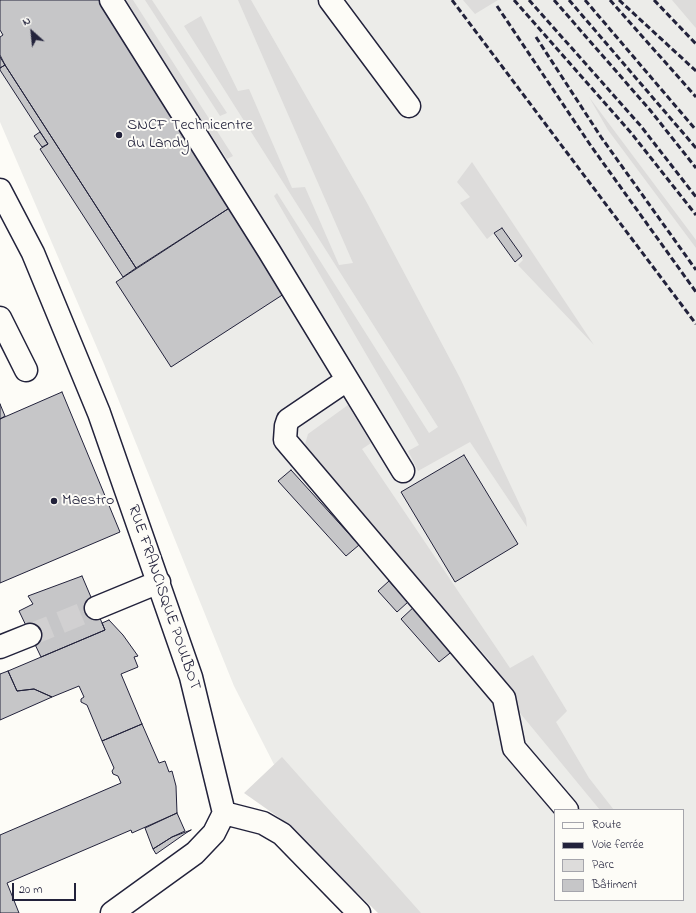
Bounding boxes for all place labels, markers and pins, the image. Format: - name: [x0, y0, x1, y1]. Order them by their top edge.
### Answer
- place label: SNCF Technicentre du Landy: [127, 116, 253, 154]
- marker: SNCF Technicentre du Landy: [114, 130, 124, 140]
- place label: Maestro: [62, 491, 114, 511]
- marker: Maestro: [49, 496, 59, 506]

